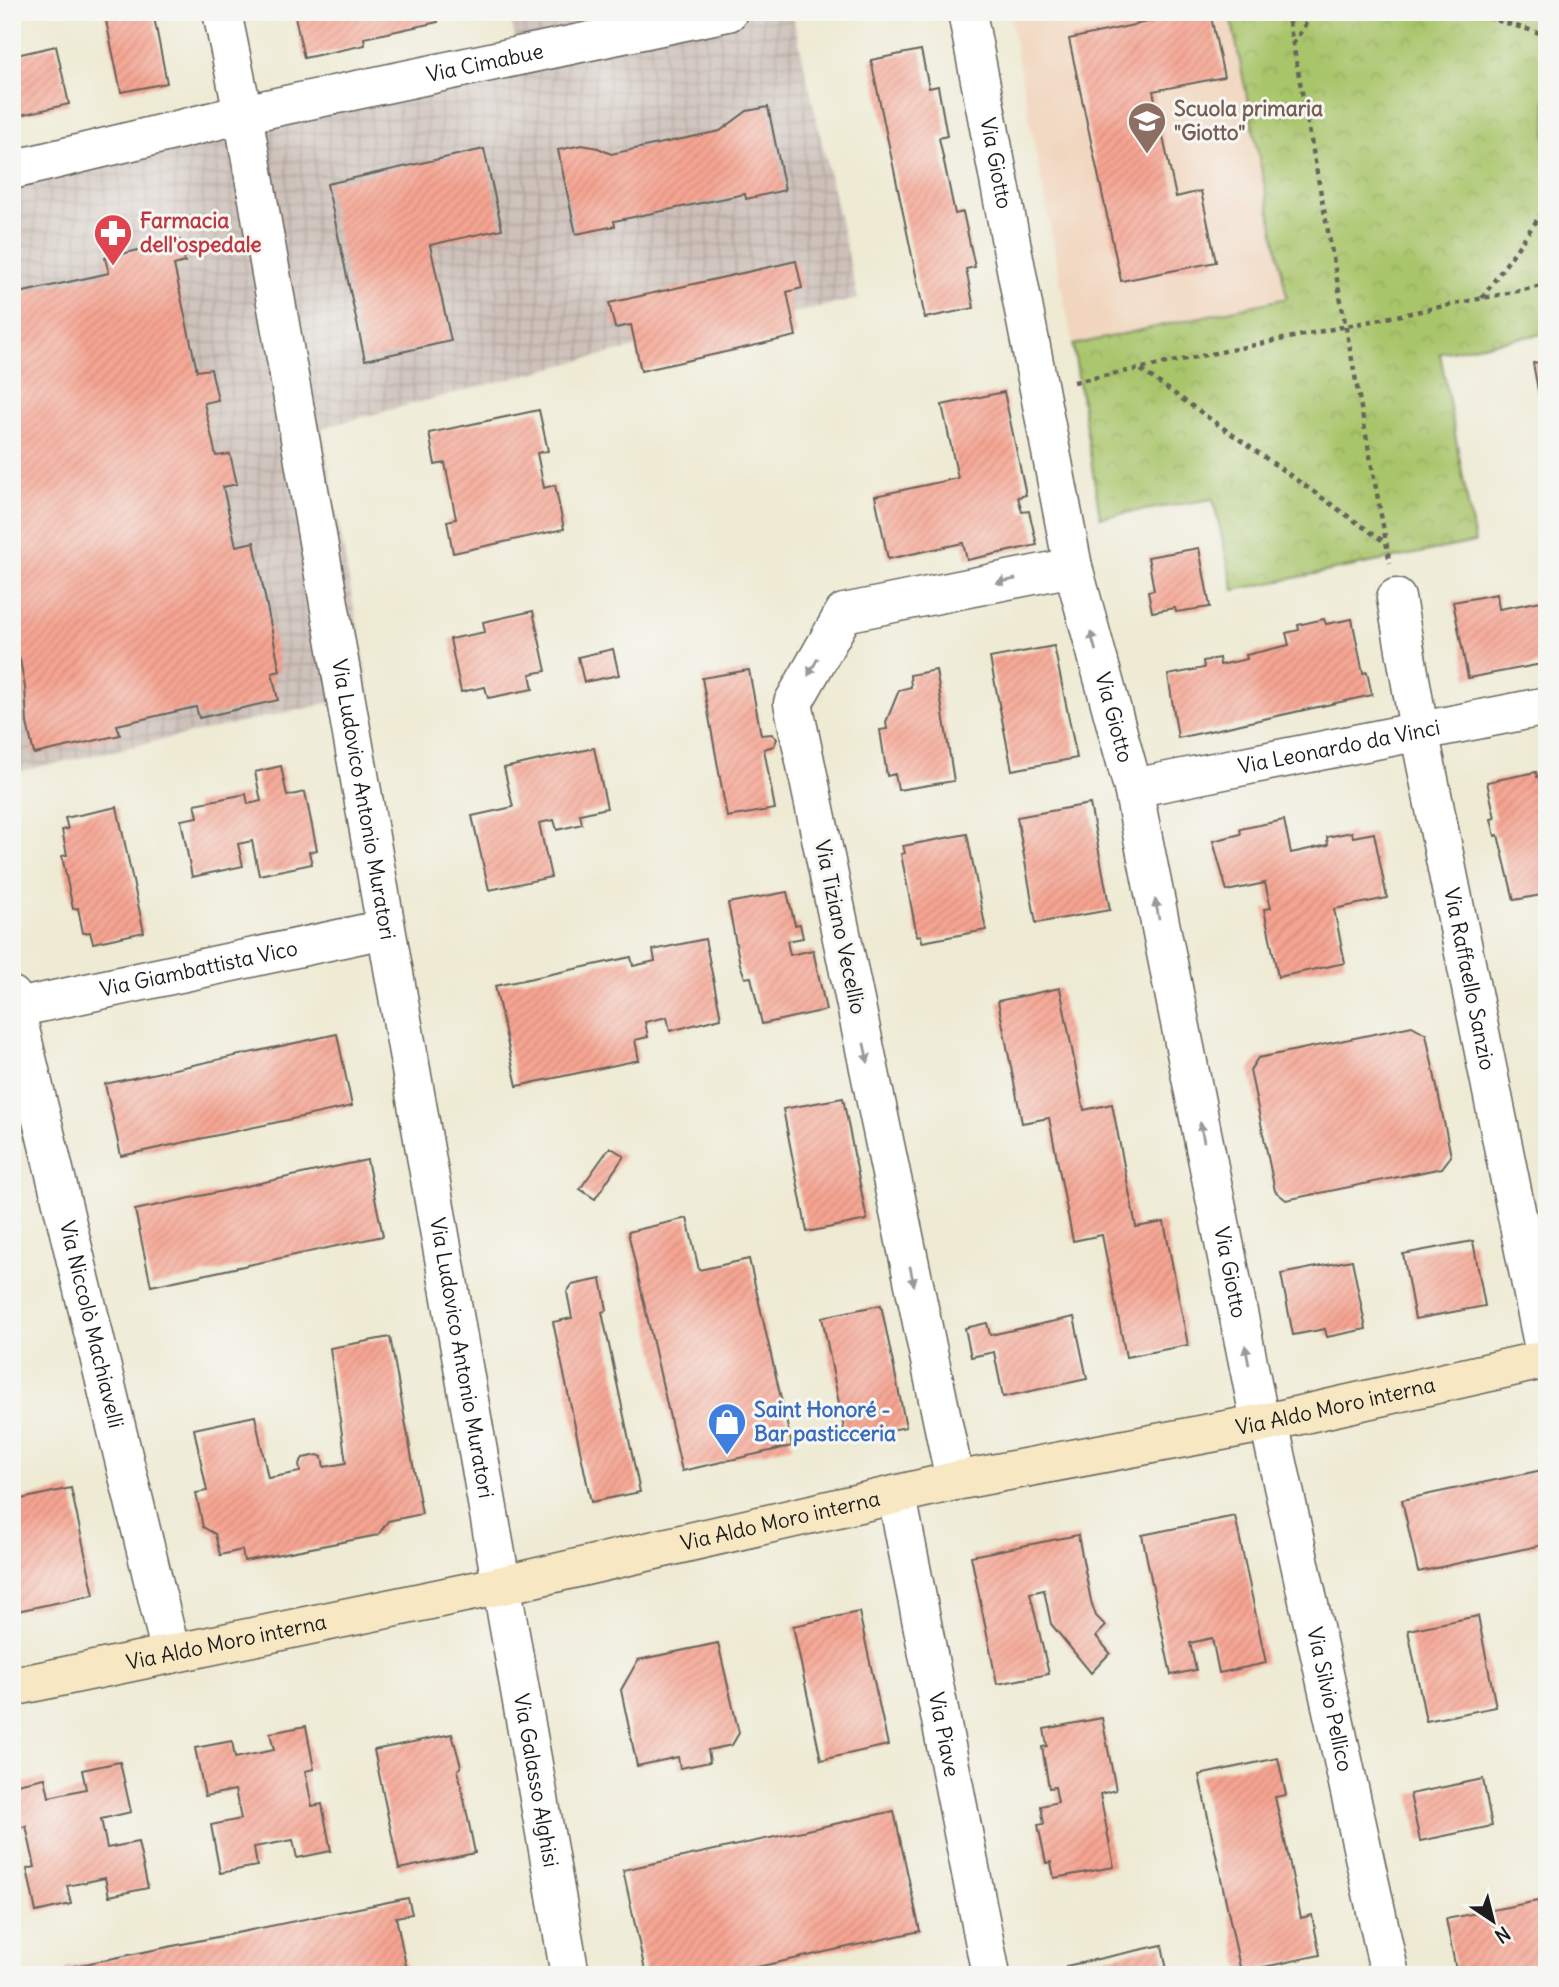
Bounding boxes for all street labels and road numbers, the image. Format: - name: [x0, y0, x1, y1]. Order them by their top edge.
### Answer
- street label: Via Cimabue: [424, 37, 546, 88]
- street label: Via Giotto: [974, 115, 1018, 211]
- street label: Via Ludovico Antonio Muratori: [326, 657, 402, 942]
- street label: Via Giotto: [1089, 669, 1139, 765]
- street label: Via Leonardo da Vinci: [1236, 714, 1442, 780]
- street label: Via Tiziano Vecellio: [809, 837, 872, 1016]
- street label: Via Raffaello Sanzio: [1438, 885, 1501, 1072]
- street label: Via Giambattista Vico: [97, 934, 300, 1003]
- street label: Via Ludovico Antonio Muratori: [424, 1215, 500, 1500]
- street label: Via Niccolò Machiavelli: [54, 1218, 130, 1431]
- street label: Via Giotto: [1208, 1224, 1253, 1320]
- street label: Via Aldo Moro interna: [1233, 1371, 1438, 1441]
- street label: Via Aldo Moro interna: [678, 1485, 882, 1557]
- street label: Via Aldo Moro interna: [124, 1608, 329, 1676]
- street label: Via Silvio Pellico: [1301, 1624, 1359, 1774]
- street label: Via Piave: [923, 1690, 966, 1779]
- street label: Via Galasso Alghisi: [508, 1691, 565, 1869]

